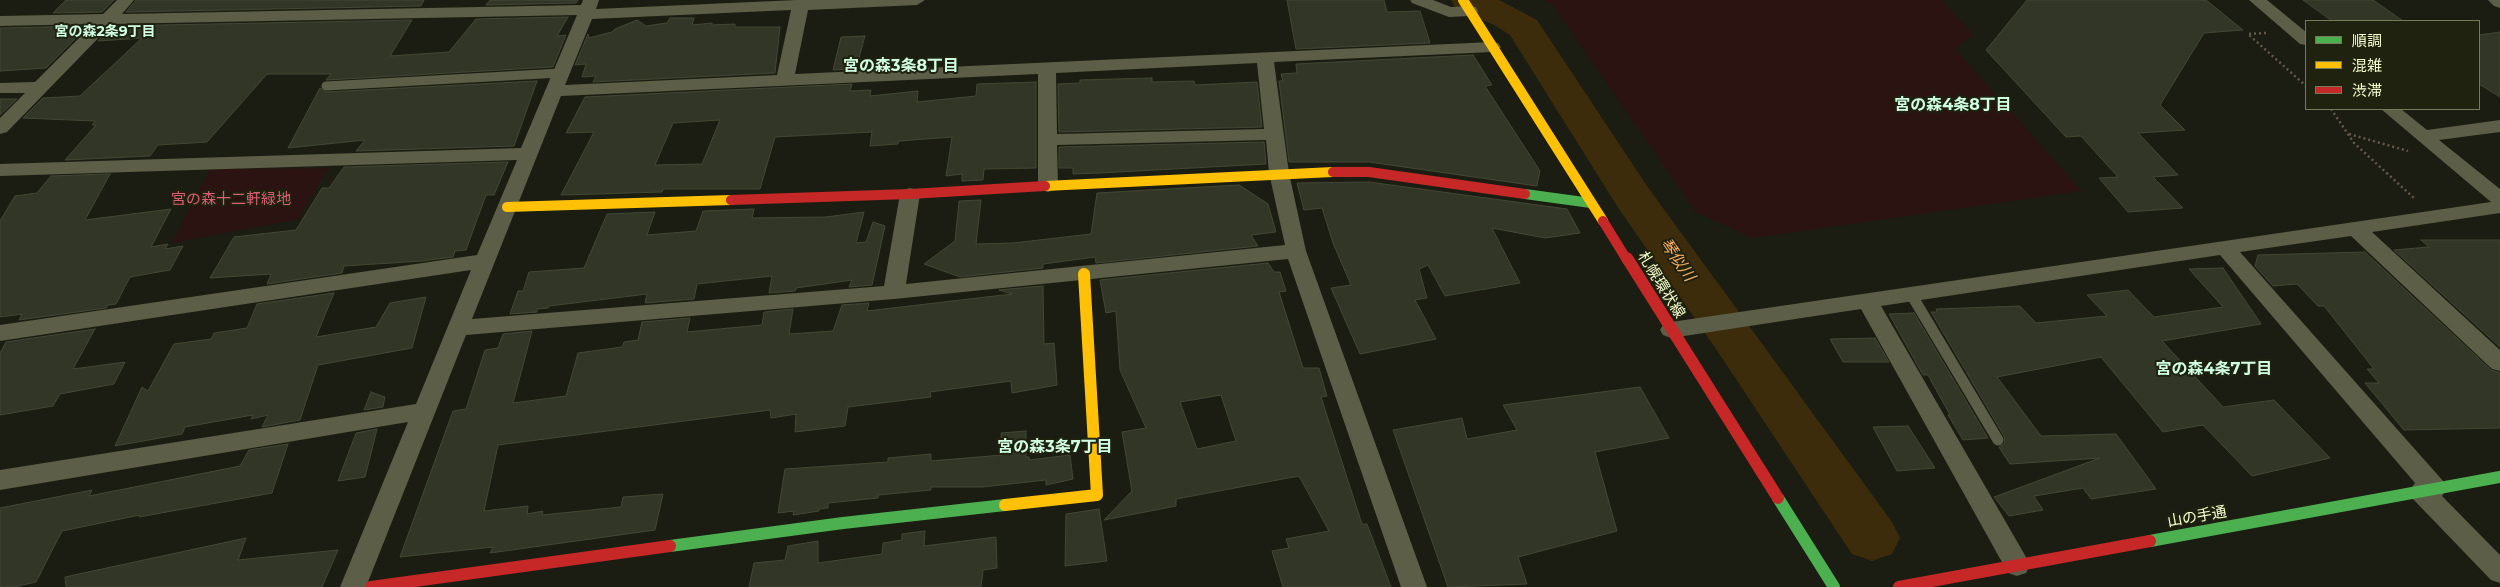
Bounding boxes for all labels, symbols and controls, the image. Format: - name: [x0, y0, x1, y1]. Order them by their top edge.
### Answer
- legend: [2305, 20, 2480, 110]
- district label: 宮の森2条9丁目: [54, 24, 156, 40]
- text: 順調: [2352, 31, 2382, 50]
- district label: 宮の森3条8丁目: [843, 56, 959, 76]
- text: 混雑: [2352, 56, 2382, 75]
- text: 渋滞: [2352, 81, 2382, 100]
- district label: 宮の森4条8丁目: [1894, 95, 2012, 115]
- park label: 宮の森十二軒緑地: [171, 191, 291, 209]
- water label: 琴似川: [1655, 235, 1699, 285]
- street label: 札幌環状線: [1633, 248, 1689, 322]
- district label: 宮の森4条7丁目: [2156, 359, 2272, 379]
- district label: 宮の森3条7丁目: [997, 437, 1113, 457]
- street label: 山の手通: [2166, 503, 2228, 531]

